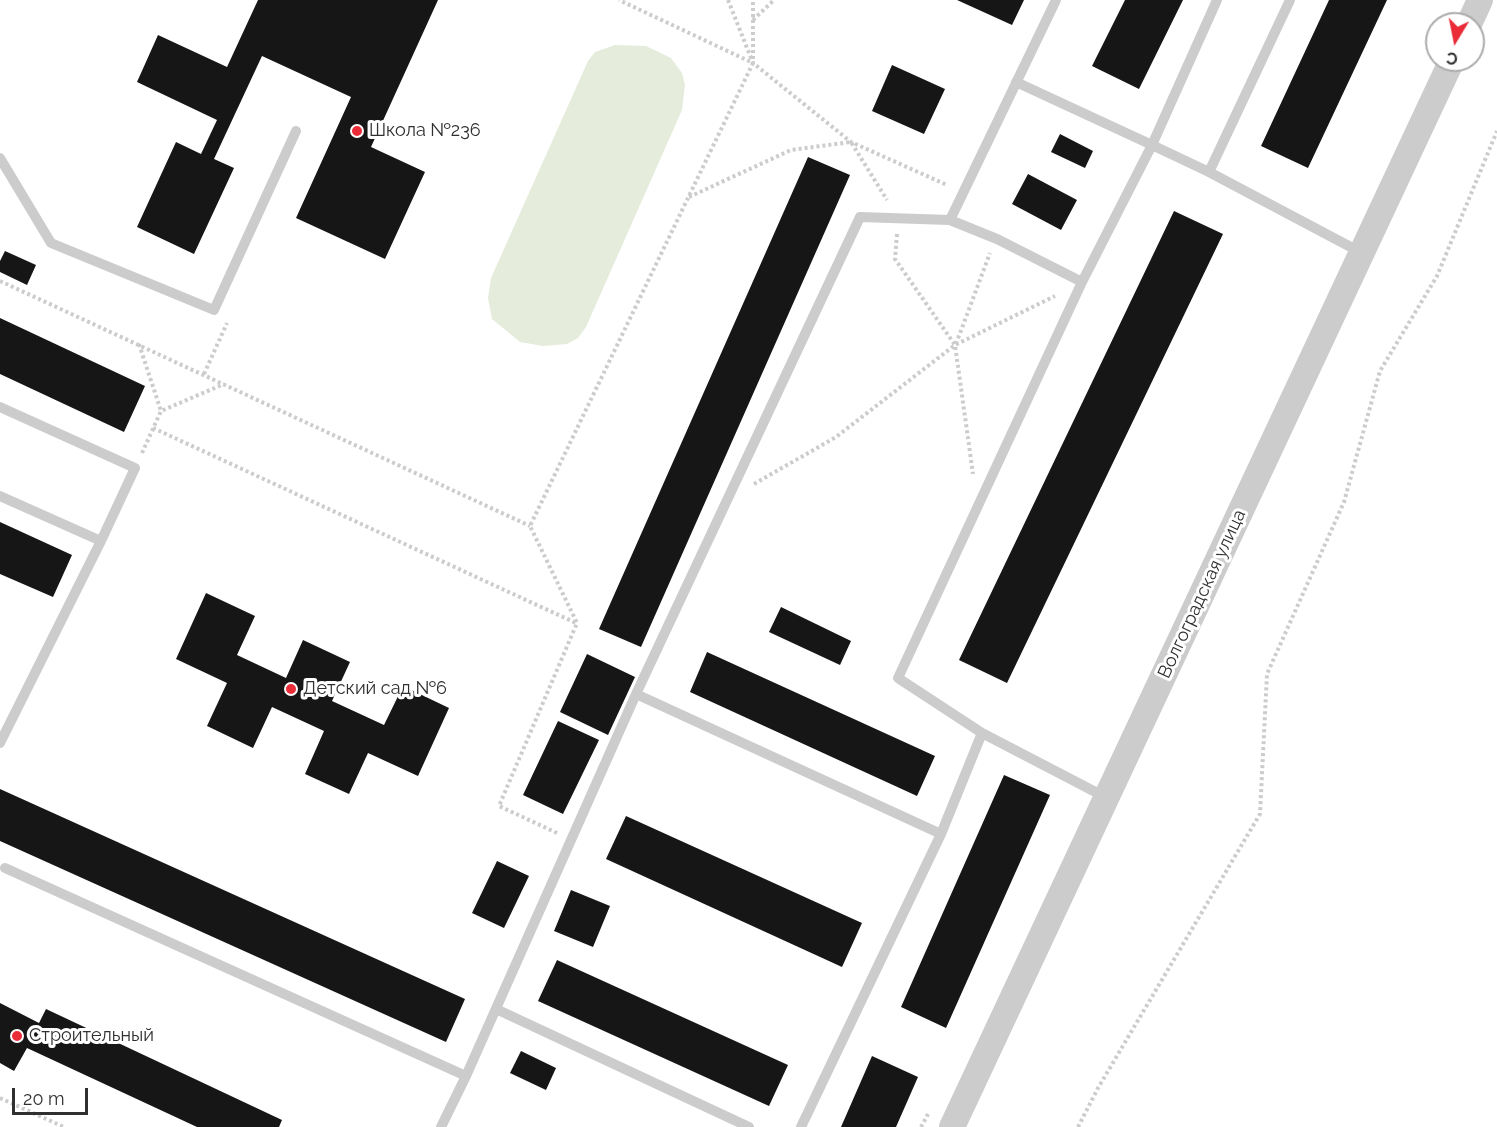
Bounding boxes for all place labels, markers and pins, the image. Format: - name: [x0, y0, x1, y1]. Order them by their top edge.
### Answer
- place label: Школа №236: [369, 120, 481, 142]
- marker: Школа №236: [350, 124, 364, 138]
- place label: Детский сад №6: [303, 678, 447, 700]
- marker: Детский сад №6: [284, 682, 298, 696]
- place label: Строительный: [29, 1025, 154, 1047]
- marker: Строительный: [10, 1029, 24, 1043]

